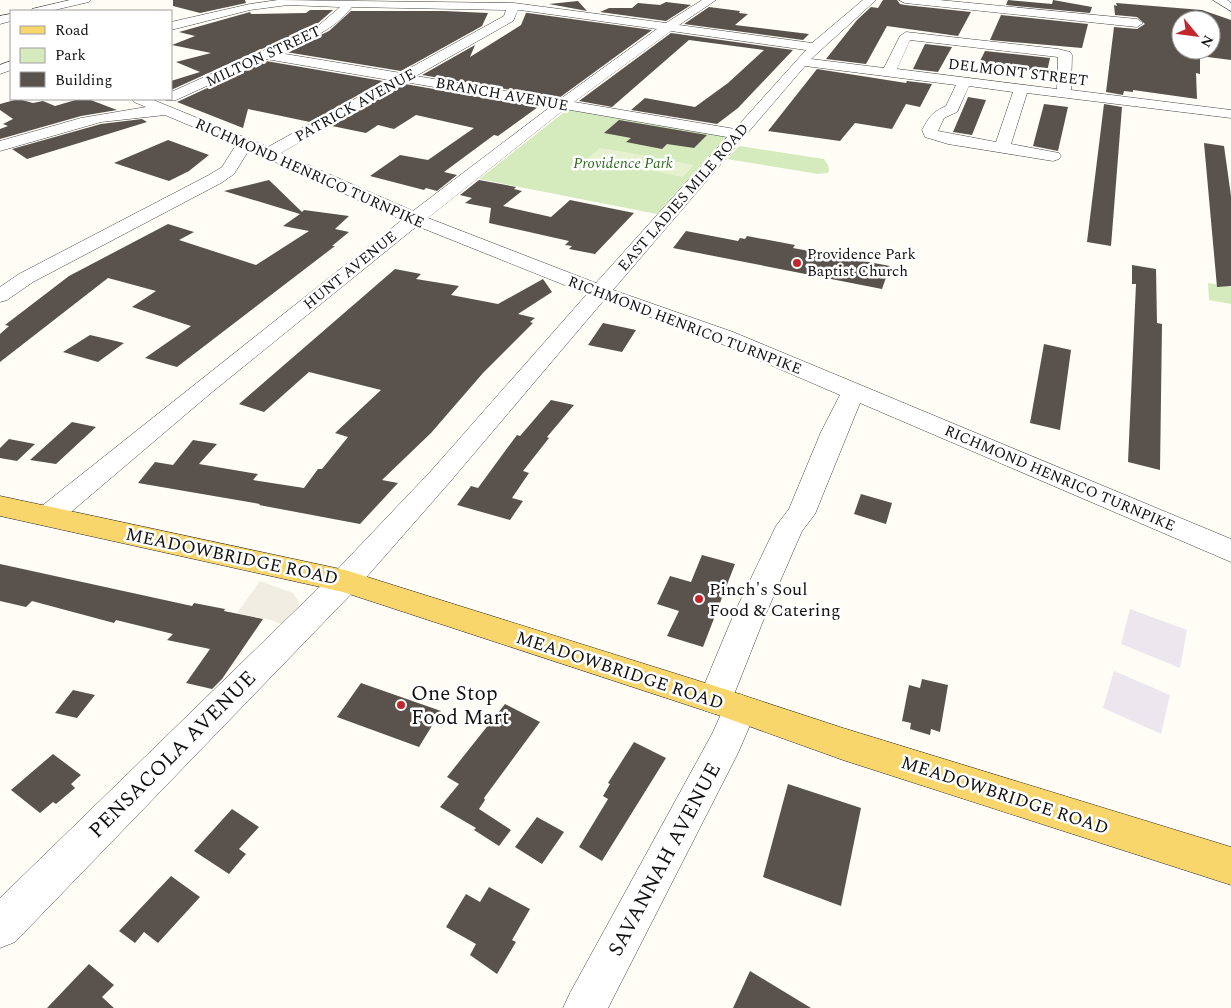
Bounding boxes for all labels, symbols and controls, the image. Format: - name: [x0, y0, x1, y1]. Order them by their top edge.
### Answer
- legend: [10, 10, 172, 100]
- north arrow: [1171, 10, 1221, 60]
- text: Road: [55, 19, 89, 42]
- street label: MILTON STREET: [202, 20, 325, 93]
- text: N: [1195, 31, 1219, 51]
- text: Park: [55, 44, 86, 67]
- street label: DELMONT STREET: [947, 53, 1089, 92]
- street label: PATRICK AVENUE: [291, 63, 420, 148]
- text: Building: [55, 69, 112, 92]
- street label: BRANCH AVENUE: [434, 72, 570, 117]
- street label: RICHMOND HENRICO TURNPIKE: [192, 112, 428, 235]
- street label: EAST LADIES MILE ROAD: [612, 118, 754, 276]
- park label: Providence Park: [573, 152, 673, 175]
- street label: HUNT AVENUE: [299, 225, 402, 315]
- place label: Providence Park Baptist Church: [807, 243, 916, 283]
- marker: Providence Park Baptist Church: [791, 257, 803, 269]
- street label: RICHMOND HENRICO TURNPIKE: [565, 270, 805, 381]
- street label: RICHMOND HENRICO TURNPIKE: [941, 419, 1179, 538]
- street label: MEADOWBRIDGE ROAD: [123, 521, 341, 592]
- place label: Pinch's Soul Food & Catering: [709, 576, 841, 624]
- marker: Pinch's Soul Food & Catering: [693, 593, 705, 605]
- street label: MEADOWBRIDGE ROAD: [513, 624, 727, 717]
- street label: PENSACOLA AVENUE: [81, 663, 264, 846]
- place label: One Stop Food Mart: [411, 678, 509, 734]
- marker: One Stop Food Mart: [395, 699, 407, 711]
- street label: MEADOWBRIDGE ROAD: [898, 749, 1112, 842]
- street label: SAVANNAH AVENUE: [600, 757, 730, 962]

